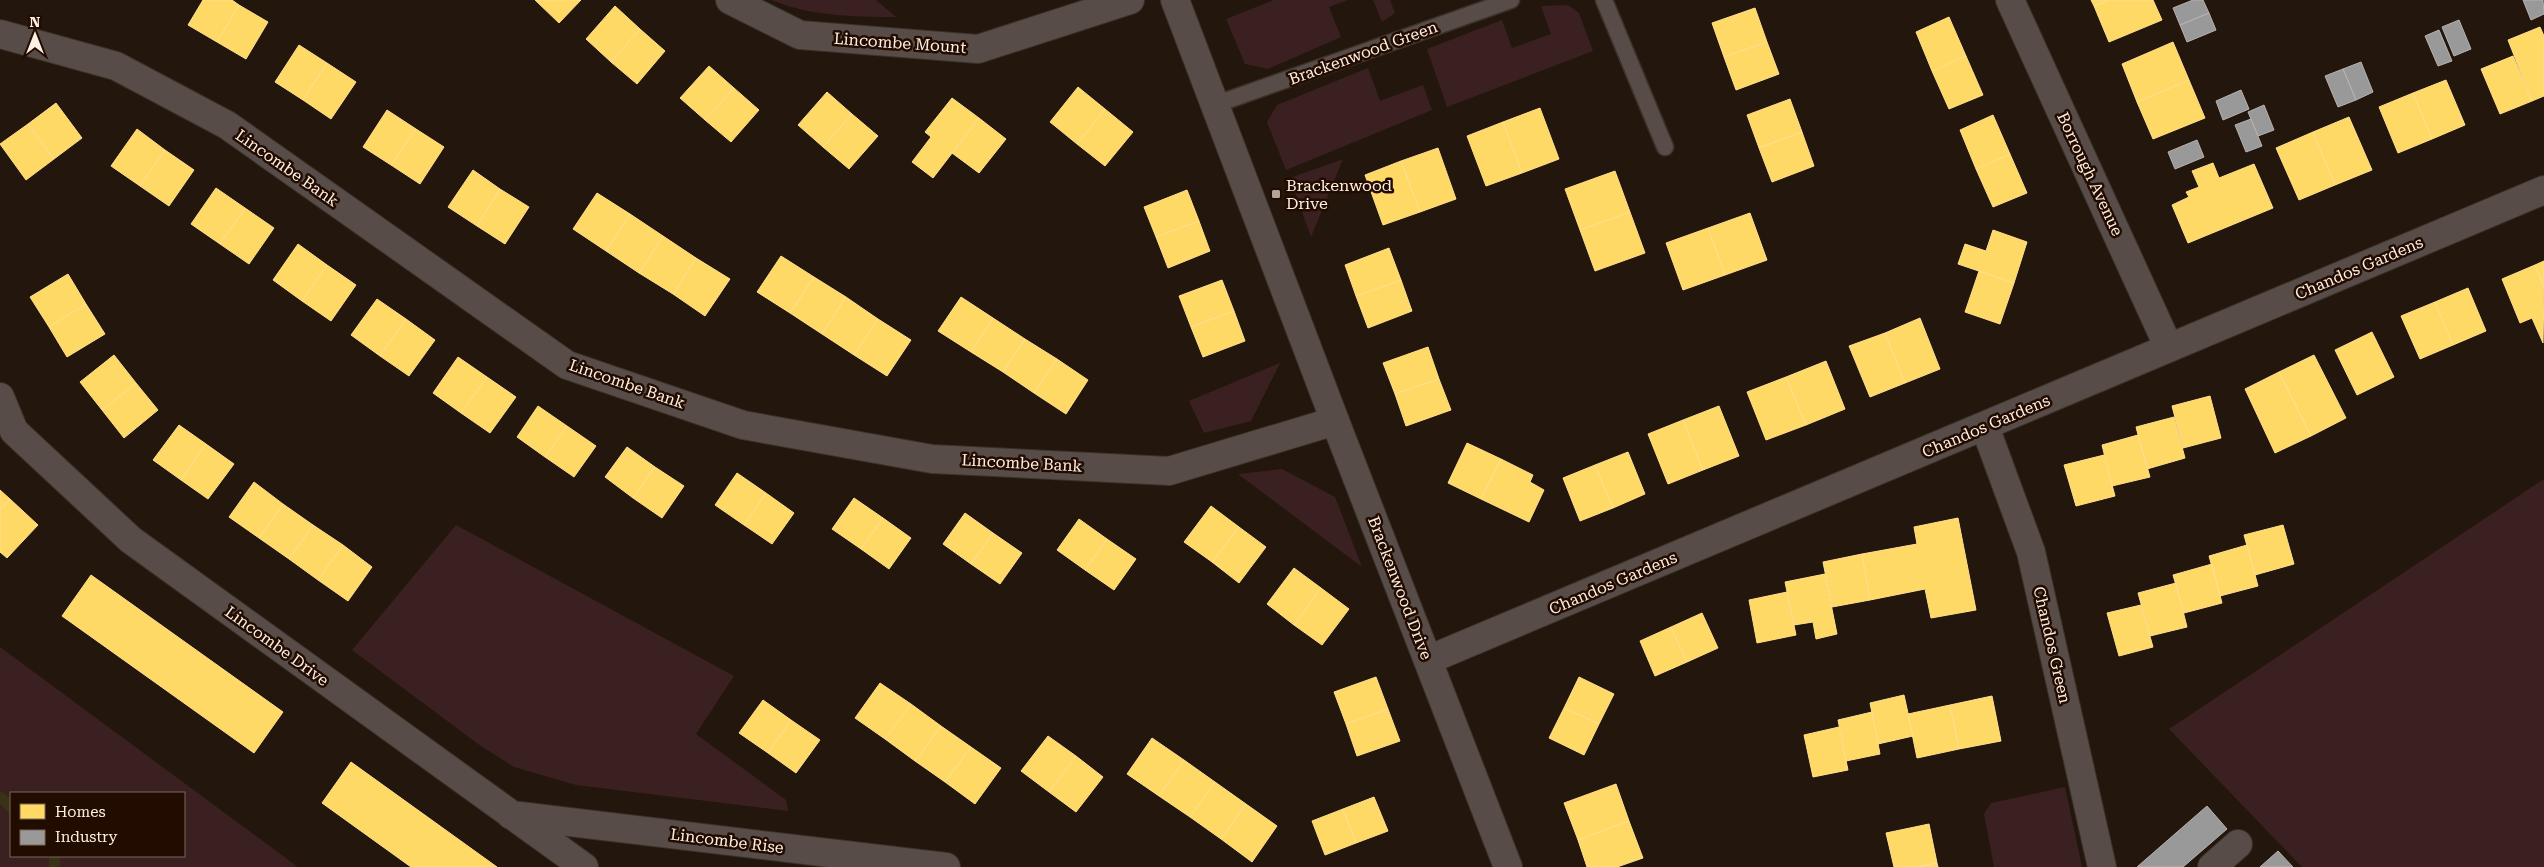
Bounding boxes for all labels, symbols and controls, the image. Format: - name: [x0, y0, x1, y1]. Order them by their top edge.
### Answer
- north arrow: [10, 10, 60, 60]
- text: N: [30, 14, 41, 30]
- street label: Brackenwood Green: [1286, 17, 1440, 89]
- street label: Lincombe Mount: [833, 29, 967, 57]
- street label: Borrough Avenue: [2053, 109, 2127, 239]
- street label: Lincombe Bank: [232, 125, 342, 211]
- place label: Brackenwood Drive: [1286, 176, 1392, 213]
- marker: Brackenwood Drive: [1270, 188, 1282, 200]
- street label: Chandos Gardens: [2292, 232, 2426, 304]
- street label: Lincombe Bank: [567, 355, 687, 413]
- street label: Chandos Gardens: [1919, 390, 2053, 462]
- street label: Lincombe Bank: [961, 450, 1083, 476]
- street label: Brackenwood Drive: [1364, 514, 1436, 662]
- street label: Chandos Gardens: [1546, 547, 1680, 619]
- street label: Chandos Green: [2029, 585, 2075, 705]
- street label: Lincombe Drive: [222, 602, 333, 690]
- legend: [10, 792, 185, 857]
- text: Homes: [55, 803, 106, 821]
- street label: Lincombe Rise: [669, 825, 785, 857]
- text: Industry: [55, 828, 117, 846]

